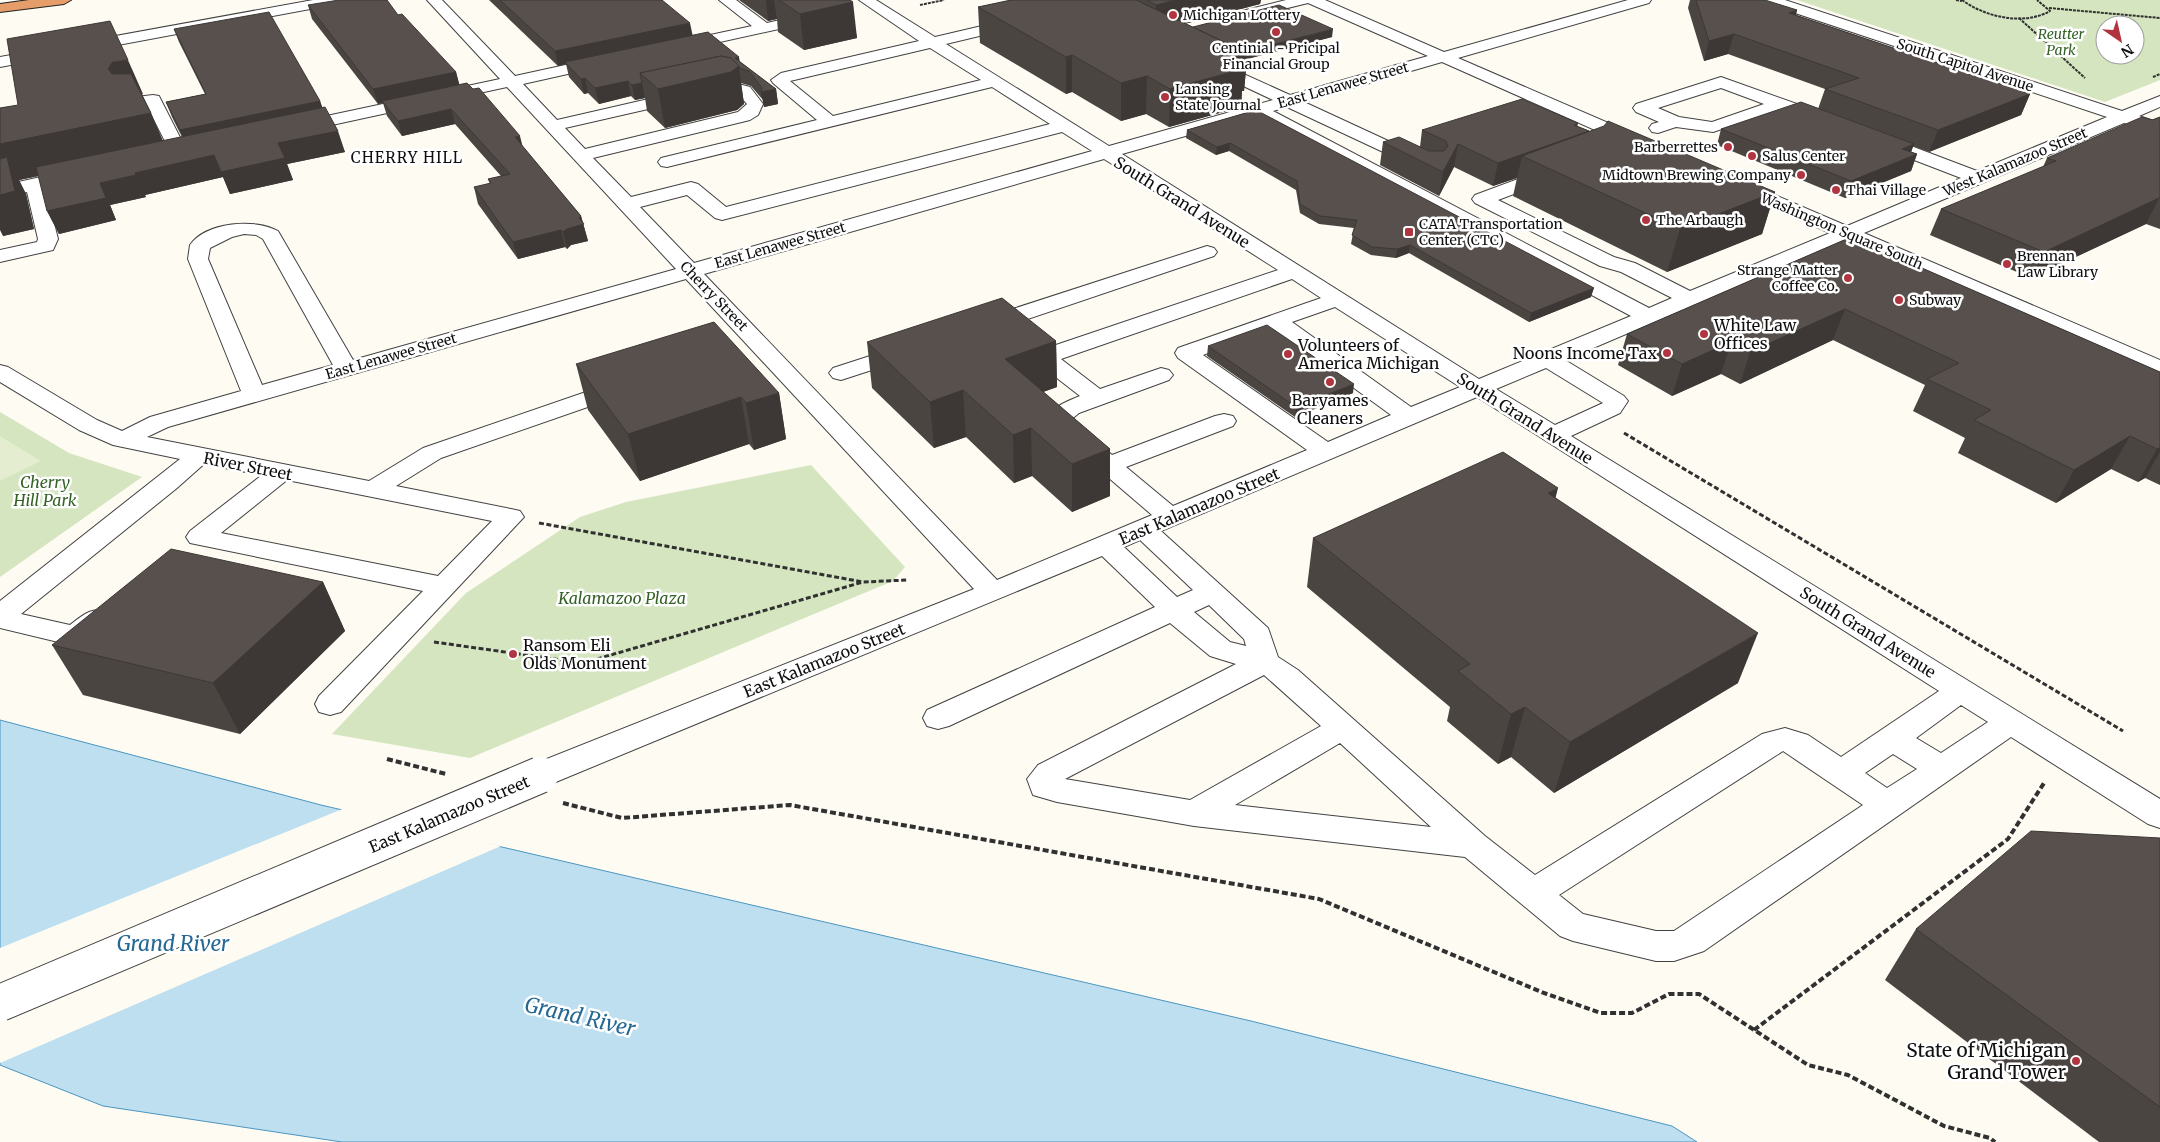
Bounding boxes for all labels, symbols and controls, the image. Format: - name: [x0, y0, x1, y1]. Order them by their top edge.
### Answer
- place label: Michigan Lottery: [1183, 6, 1301, 24]
- marker: Michigan Lottery: [1167, 9, 1179, 21]
- north arrow: [2095, 15, 2145, 65]
- park label: Reutter Park: [2038, 25, 2085, 59]
- marker: Centinial - Pricipal Financial Group: [1270, 26, 1282, 38]
- street label: South Capitol Avenue: [1894, 34, 2036, 96]
- place label: Centinial - Pricipal Financial Group: [1212, 39, 1341, 73]
- text: N: [2118, 40, 2137, 61]
- street label: East Lenawee Street: [1275, 58, 1411, 112]
- place label: Lansing State Journal: [1175, 80, 1262, 114]
- marker: Lansing State Journal: [1159, 91, 1171, 103]
- street label: West Kalamazoo Street: [1939, 123, 2090, 201]
- place label: Barberrettes: [1634, 138, 1718, 156]
- marker: Barberrettes: [1722, 141, 1734, 153]
- place label: Salus Center: [1762, 147, 1845, 165]
- district label: CHERRY HILL: [351, 148, 463, 167]
- marker: Salus Center: [1746, 150, 1758, 162]
- street label: South Grand Avenue: [1110, 152, 1254, 252]
- place label: Midtown Brewing Company: [1602, 166, 1792, 184]
- marker: Midtown Brewing Company: [1795, 169, 1807, 181]
- place label: Thai Village: [1846, 181, 1926, 199]
- marker: Thai Village: [1830, 184, 1842, 196]
- street label: Washington Square South: [1757, 188, 1926, 273]
- place label: The Arbaugh: [1656, 211, 1744, 229]
- marker: The Arbaugh: [1640, 214, 1652, 226]
- place label: CATA Transportation Center (CTC): [1419, 215, 1563, 249]
- street label: East Lenawee Street: [712, 218, 848, 272]
- marker: CATA Transportation Center (CTC): [1403, 226, 1415, 238]
- place label: Brennan Law Library: [2017, 247, 2099, 281]
- street label: Cherry Street: [676, 257, 752, 335]
- marker: Brennan Law Library: [2001, 258, 2013, 270]
- place label: Strange Matter Coffee Co.: [1737, 261, 1838, 295]
- marker: Strange Matter Coffee Co.: [1842, 272, 1854, 284]
- place label: Subway: [1909, 291, 1962, 309]
- marker: Subway: [1893, 294, 1905, 306]
- place label: White Law Offices: [1713, 315, 1797, 353]
- marker: White Law Offices: [1698, 328, 1710, 340]
- street label: East Lenawee Street: [323, 329, 459, 383]
- place label: Volunteers of America Michigan: [1297, 335, 1440, 373]
- place label: Noons Income Tax: [1513, 343, 1657, 363]
- marker: Noons Income Tax: [1661, 347, 1673, 359]
- marker: Volunteers of America Michigan: [1282, 348, 1294, 360]
- street label: South Grand Avenue: [1453, 368, 1597, 468]
- marker: Baryames Cleaners: [1324, 376, 1336, 388]
- place label: Baryames Cleaners: [1291, 390, 1369, 428]
- street label: River Street: [202, 448, 295, 485]
- street label: East Kalamazoo Street: [1116, 463, 1283, 549]
- park label: Cherry Hill Park: [13, 472, 77, 510]
- street label: South Grand Avenue: [1796, 582, 1940, 682]
- park label: Kalamazoo Plaza: [557, 588, 686, 608]
- street label: East Kalamazoo Street: [740, 618, 908, 702]
- place label: Ransom Eli Olds Monument: [523, 635, 647, 673]
- marker: Ransom Eli Olds Monument: [507, 648, 519, 660]
- street label: East Kalamazoo Street: [366, 771, 533, 857]
- water label: Grand River: [117, 930, 230, 957]
- water label: Grand River: [522, 991, 639, 1042]
- place label: State of Michigan Grand Tower: [1906, 1038, 2066, 1084]
- marker: State of Michigan Grand Tower: [2070, 1055, 2082, 1067]

